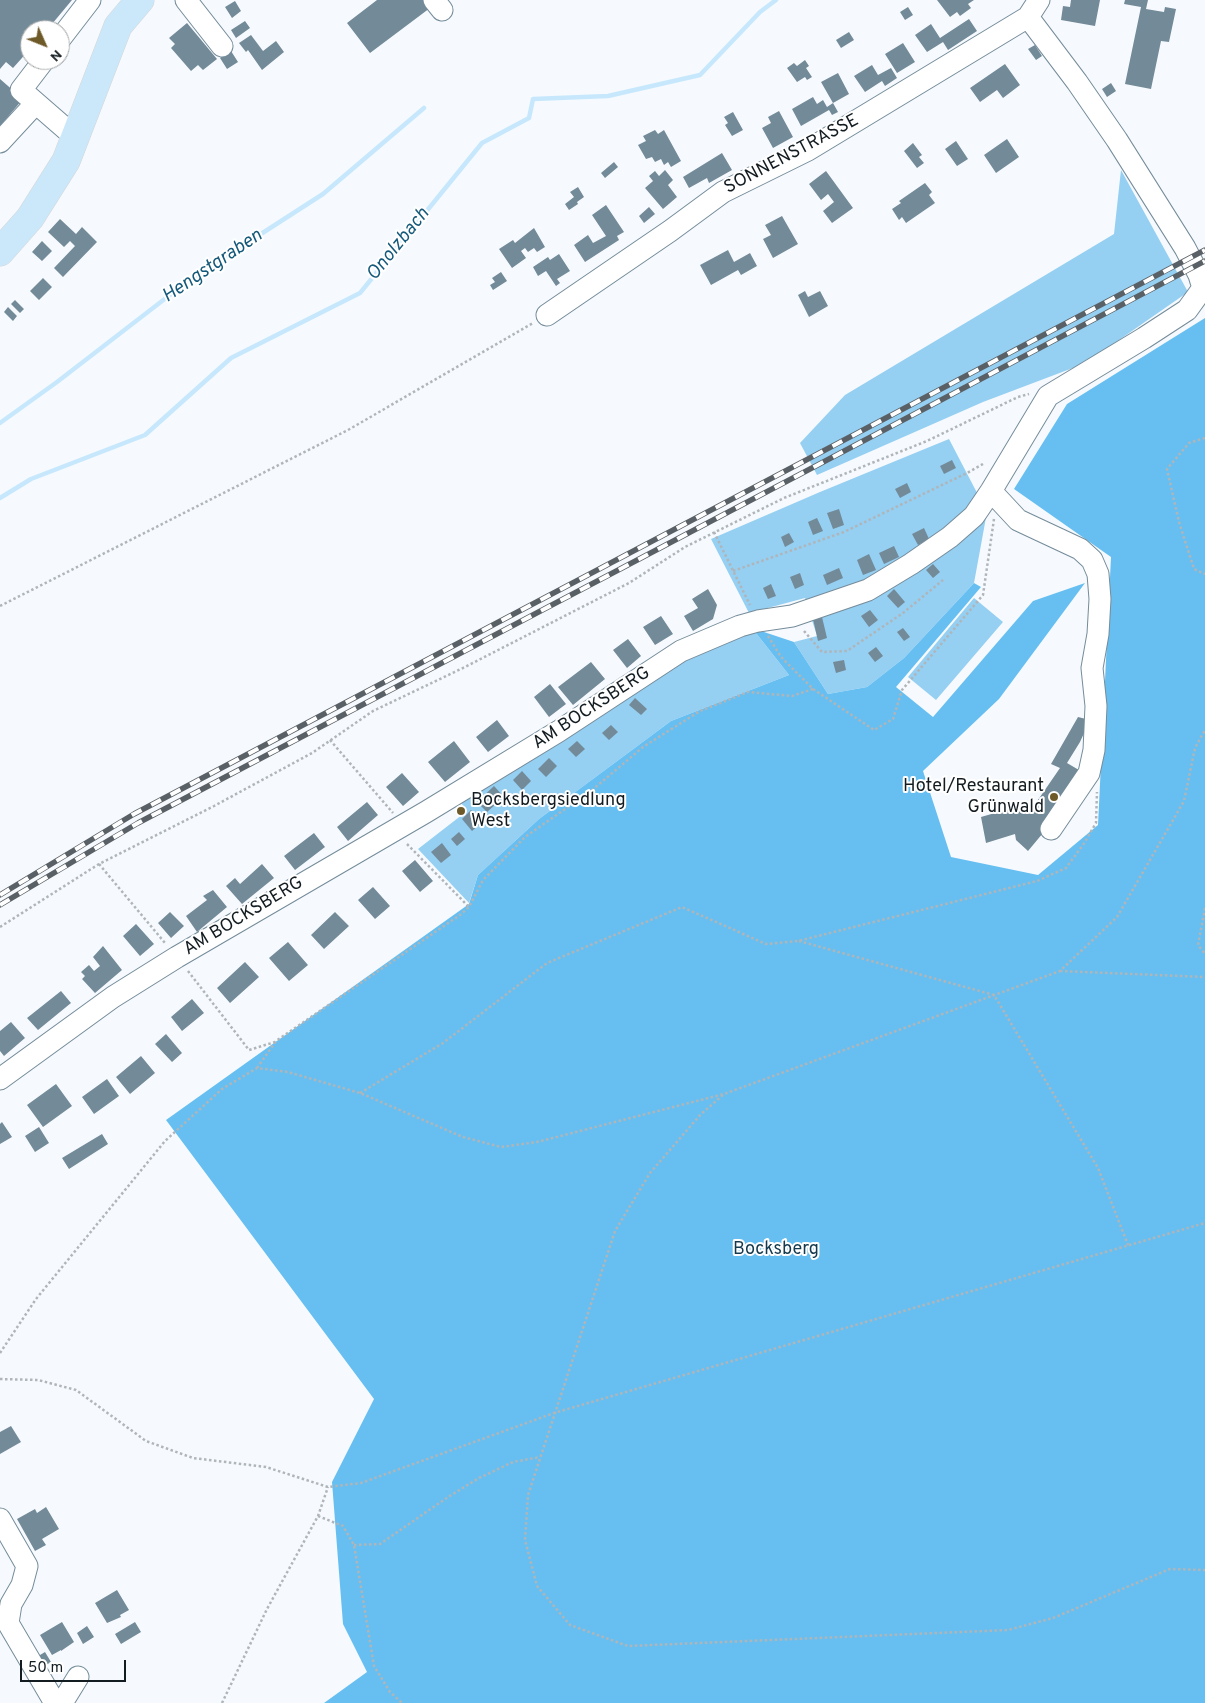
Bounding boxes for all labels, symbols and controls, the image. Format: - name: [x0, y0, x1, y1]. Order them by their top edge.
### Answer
- north arrow: [20, 20, 70, 70]
- text: N: [46, 46, 65, 65]
- street label: SONNENSTRASSE: [721, 110, 863, 200]
- water label: Onolzbach: [363, 204, 435, 286]
- water label: Hengstgraben: [159, 225, 267, 309]
- street label: AM BOCKSBERG: [529, 663, 655, 755]
- place label: Hotel/Restaurant Grünwald: [903, 776, 1044, 819]
- place label: Bocksbergsiedlung West: [471, 790, 626, 832]
- marker: Hotel/Restaurant Grünwald: [1048, 791, 1060, 803]
- marker: Bocksbergsiedlung West: [455, 805, 467, 817]
- street label: AM BOCKSBERG: [180, 873, 308, 961]
- park label: Bocksberg: [733, 1239, 819, 1261]
- scale bar: [22, 1650, 129, 1682]
- text: 50 m: [28, 1659, 63, 1678]

